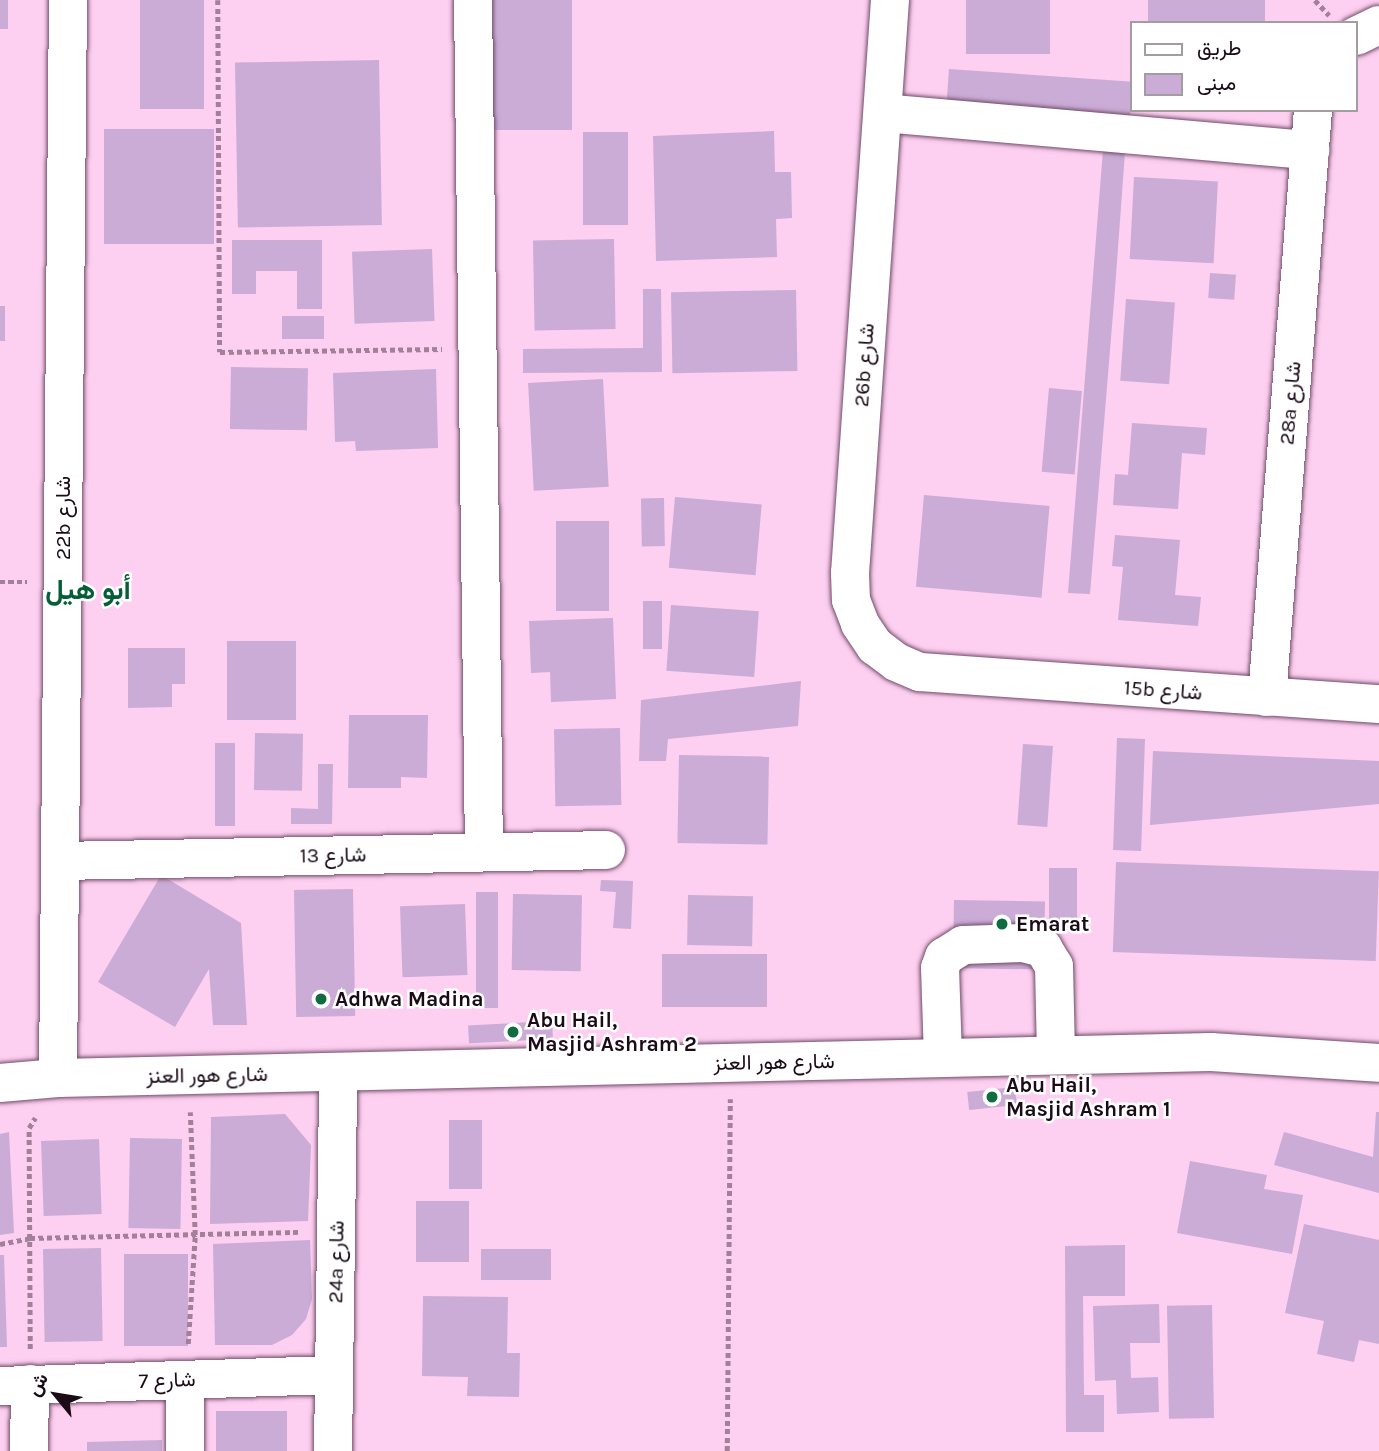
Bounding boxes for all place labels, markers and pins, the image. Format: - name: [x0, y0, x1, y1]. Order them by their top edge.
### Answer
- place label: Emarat: [1016, 911, 1089, 937]
- marker: Emarat: [994, 916, 1010, 932]
- place label: Adhwa Madina: [335, 986, 483, 1012]
- marker: Adhwa Madina: [313, 991, 329, 1007]
- place label: Abu Hail, Masjid Ashram 2: [527, 1007, 697, 1057]
- marker: Abu Hail, Masjid Ashram 2: [505, 1024, 521, 1040]
- place label: Abu Hail, Masjid Ashram 1: [1006, 1072, 1170, 1122]
- marker: Abu Hail, Masjid Ashram 1: [984, 1089, 1000, 1105]

